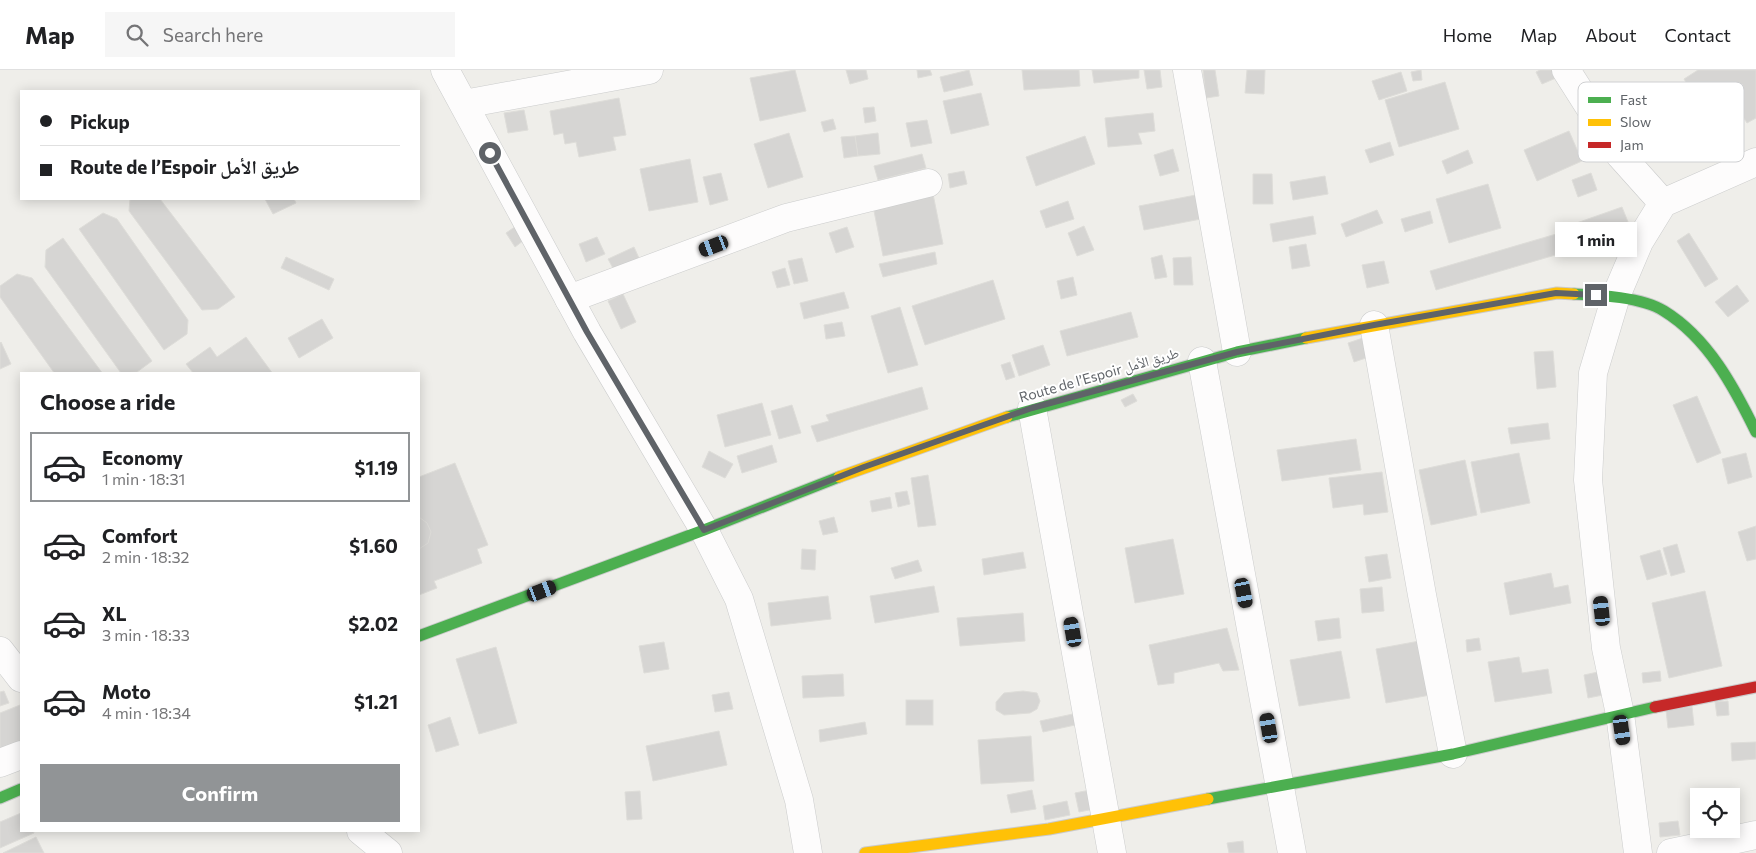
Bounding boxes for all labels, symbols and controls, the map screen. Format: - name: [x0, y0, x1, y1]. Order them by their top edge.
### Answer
- search box: [105, 12, 455, 57]
- text: Map: [25, 20, 75, 49]
- icon: search: [123, 21, 151, 49]
- text: Search here: [163, 23, 263, 46]
- text: Home: [1443, 24, 1492, 46]
- text: Map: [1520, 24, 1557, 46]
- text: About: [1585, 24, 1637, 46]
- text: Contact: [1665, 24, 1731, 46]
- legend: [1578, 82, 1744, 162]
- text: Fast: [1620, 91, 1647, 108]
- text: Pickup: [70, 110, 130, 133]
- text: Slow: [1620, 113, 1651, 130]
- text: Jam: [1620, 136, 1644, 153]
- route start: [479, 142, 501, 164]
- text: Route de l’Espoir طريق الأمل: [70, 155, 300, 178]
- callout: 1 min: [1555, 222, 1637, 258]
- text: 1 min: [1577, 230, 1615, 249]
- car: [697, 234, 730, 258]
- route end: [1585, 284, 1607, 306]
- street label: Route de l’Espoir طريق الأمل: [1017, 344, 1181, 407]
- text: Choose a ride: [40, 388, 175, 415]
- icon: car: [42, 445, 87, 490]
- text: Economy: [102, 446, 183, 469]
- text: $1.19: [355, 456, 398, 479]
- text: 1 min · 18:31: [102, 469, 185, 488]
- icon: car: [42, 523, 87, 568]
- text: Comfort: [102, 524, 178, 547]
- text: $1.60: [349, 534, 398, 557]
- text: 2 min · 18:32: [102, 547, 189, 566]
- car: [1233, 577, 1254, 609]
- car: [525, 579, 558, 603]
- car: [1592, 595, 1611, 627]
- icon: car: [42, 601, 87, 646]
- text: XL: [102, 602, 127, 625]
- text: $2.02: [348, 612, 398, 635]
- car: [1063, 616, 1082, 648]
- text: 3 min · 18:33: [102, 625, 190, 644]
- icon: car: [42, 679, 87, 724]
- text: Moto: [102, 680, 151, 703]
- text: $1.21: [354, 690, 398, 713]
- text: 4 min · 18:34: [102, 703, 191, 722]
- car: [1259, 712, 1278, 744]
- car: [1612, 714, 1631, 746]
- button: Confirm: [40, 764, 400, 822]
- map controls: [1690, 788, 1740, 838]
- button: locate: [1690, 788, 1740, 838]

